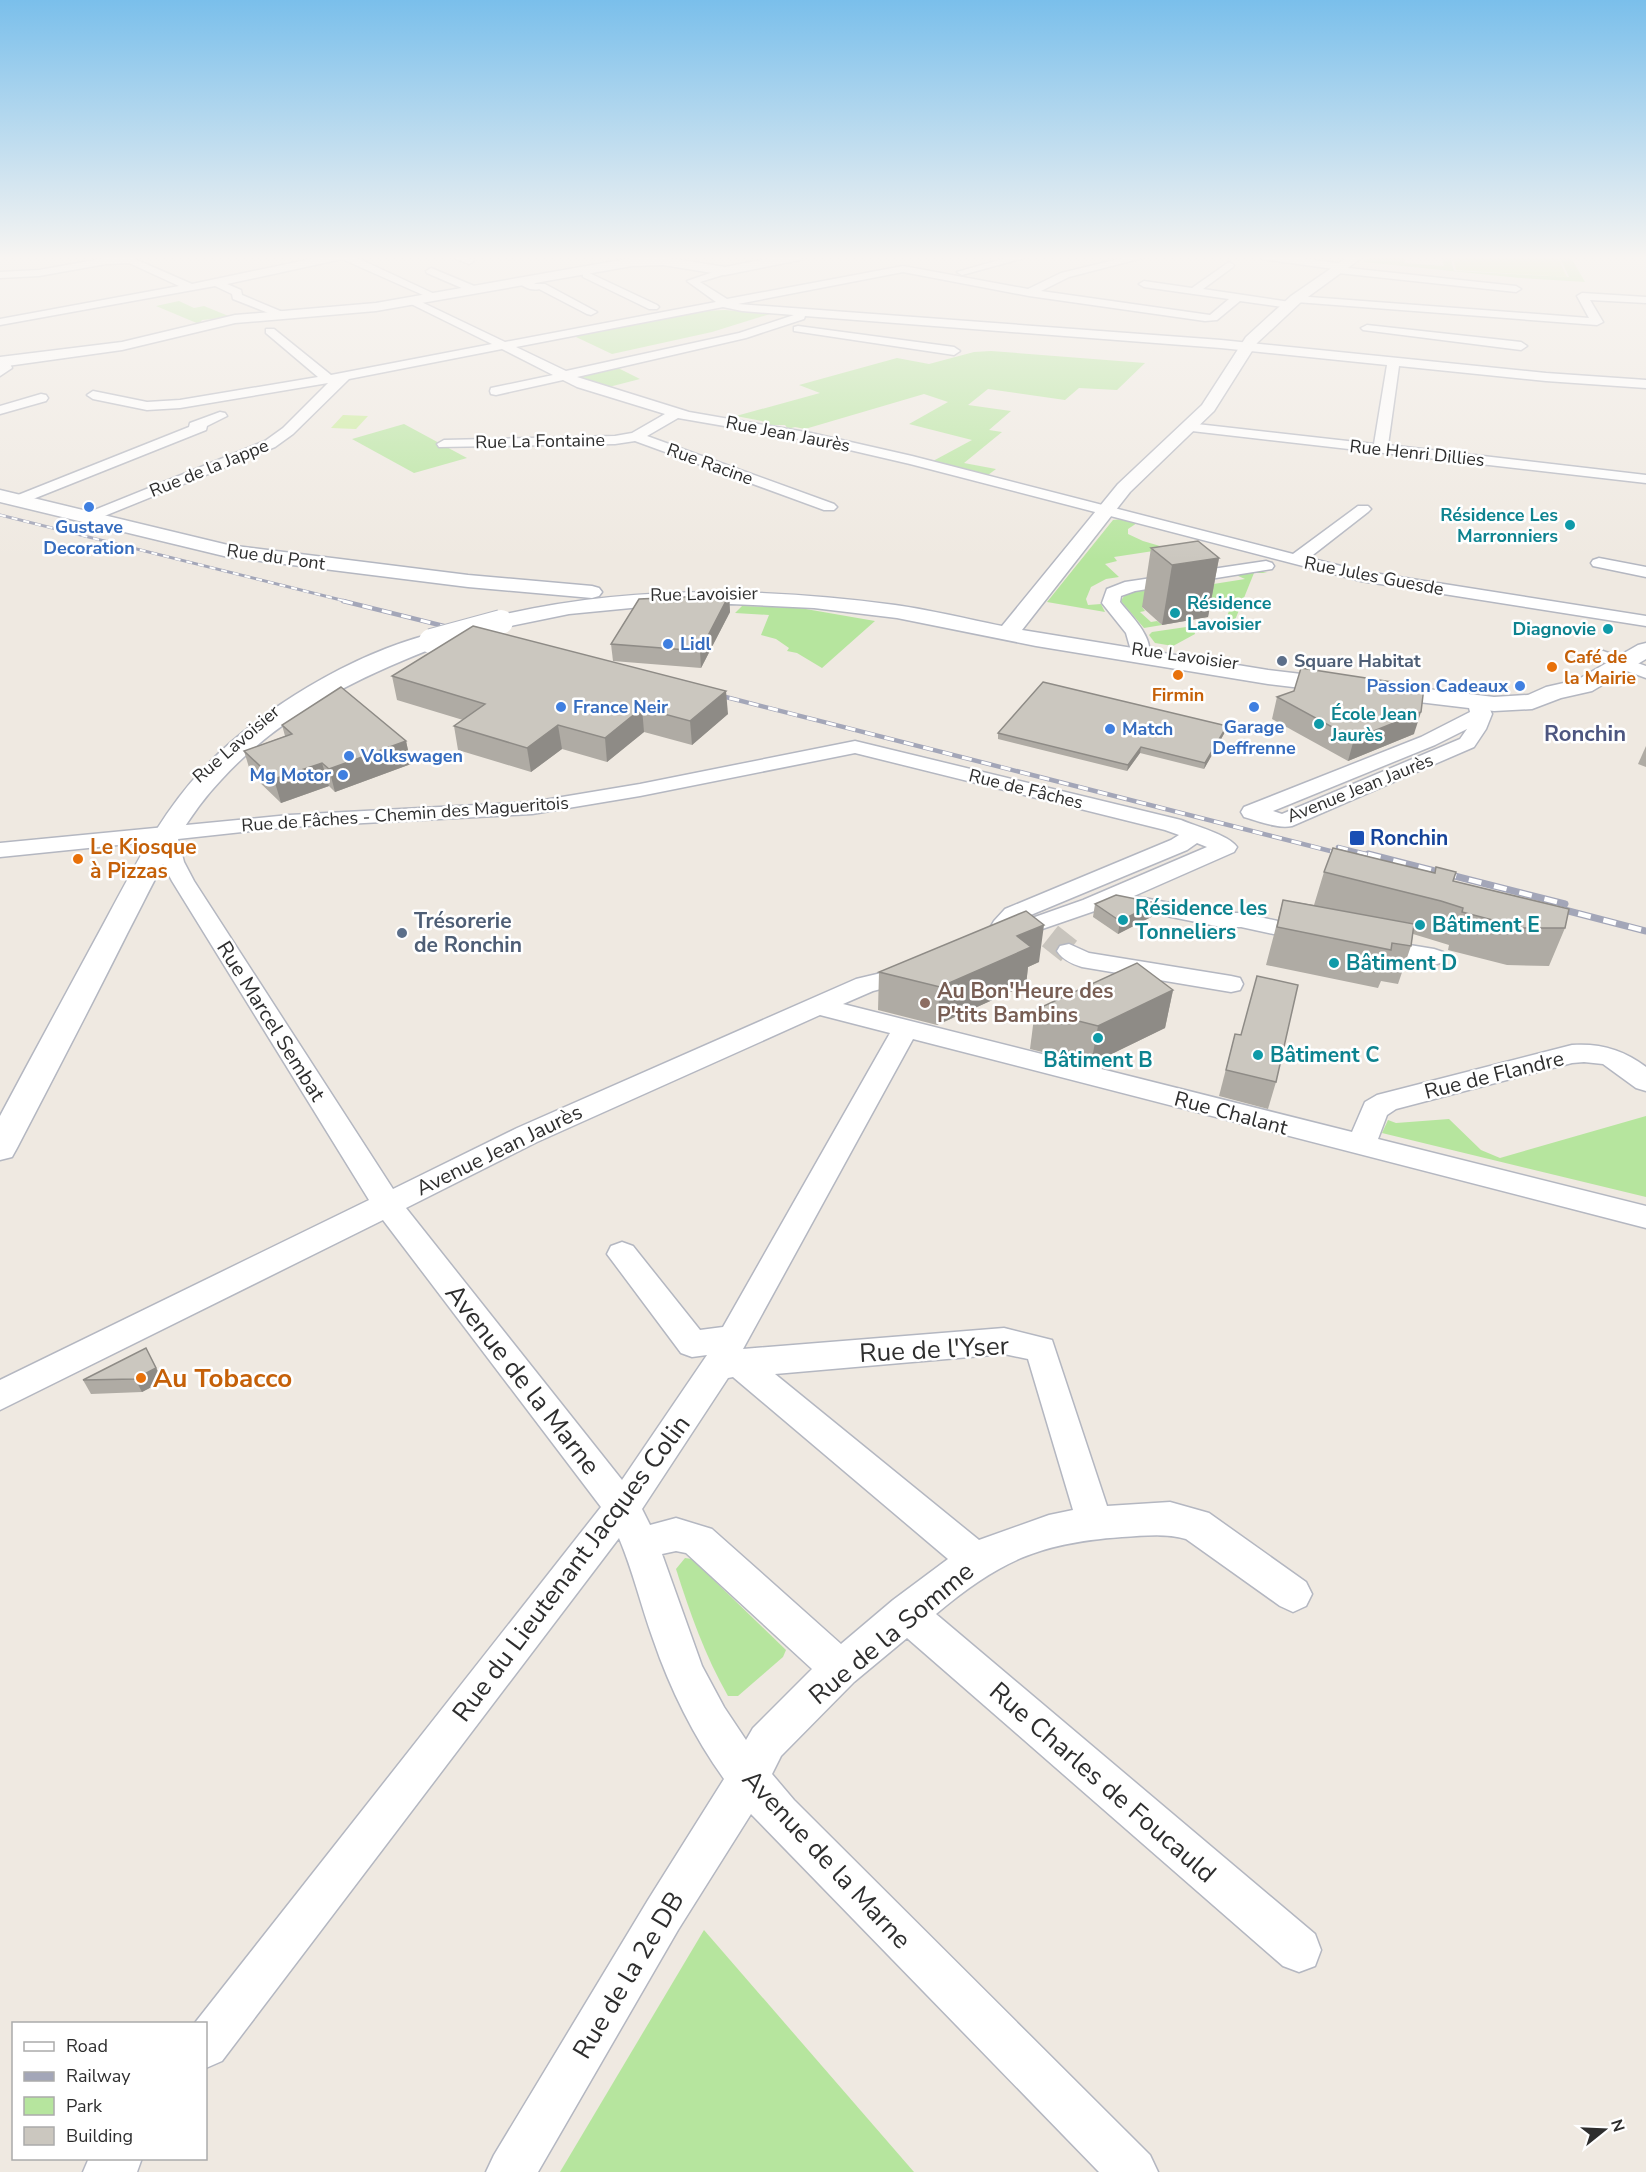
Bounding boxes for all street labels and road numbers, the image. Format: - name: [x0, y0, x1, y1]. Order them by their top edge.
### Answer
- street label: Rue Jean Jaurès: [724, 410, 852, 458]
- street label: Rue La Fontaine: [475, 428, 605, 454]
- street label: Rue de la Jappe: [146, 433, 272, 503]
- street label: Rue Henri Dillies: [1348, 434, 1486, 472]
- street label: Rue Racine: [664, 437, 756, 491]
- street label: Rue du Pont: [225, 538, 327, 576]
- street label: Rue Jules Guesde: [1302, 551, 1446, 601]
- street label: Rue Lavoisier: [650, 581, 759, 607]
- street label: Rue Lavoisier: [1130, 637, 1241, 675]
- street label: Rue Lavoisier: [187, 699, 285, 788]
- street label: Avenue Jean Jaurès: [1283, 748, 1437, 828]
- street label: Rue de Fâches: [966, 763, 1086, 815]
- street label: Rue de Fâches - Chemin des Magueritois: [240, 791, 570, 837]
- street label: Rue Marcel Sembat: [210, 936, 332, 1107]
- street label: Rue de Flandre: [1421, 1044, 1567, 1106]
- street label: Rue Chalant: [1171, 1084, 1291, 1142]
- street label: Avenue Jean Jaurès: [411, 1098, 587, 1202]
- street label: Avenue de la Marne: [437, 1277, 608, 1482]
- street label: Rue de l'Yser: [858, 1328, 1010, 1371]
- street label: Rue du Lieutenant Jacques Colin: [444, 1408, 698, 1729]
- street label: Rue de la Somme: [802, 1554, 981, 1713]
- street label: Rue Charles de Foucauld: [982, 1674, 1224, 1891]
- street label: Avenue de la Marne: [734, 1762, 919, 1956]
- street label: Rue de la 2e DB: [565, 1885, 692, 2065]

